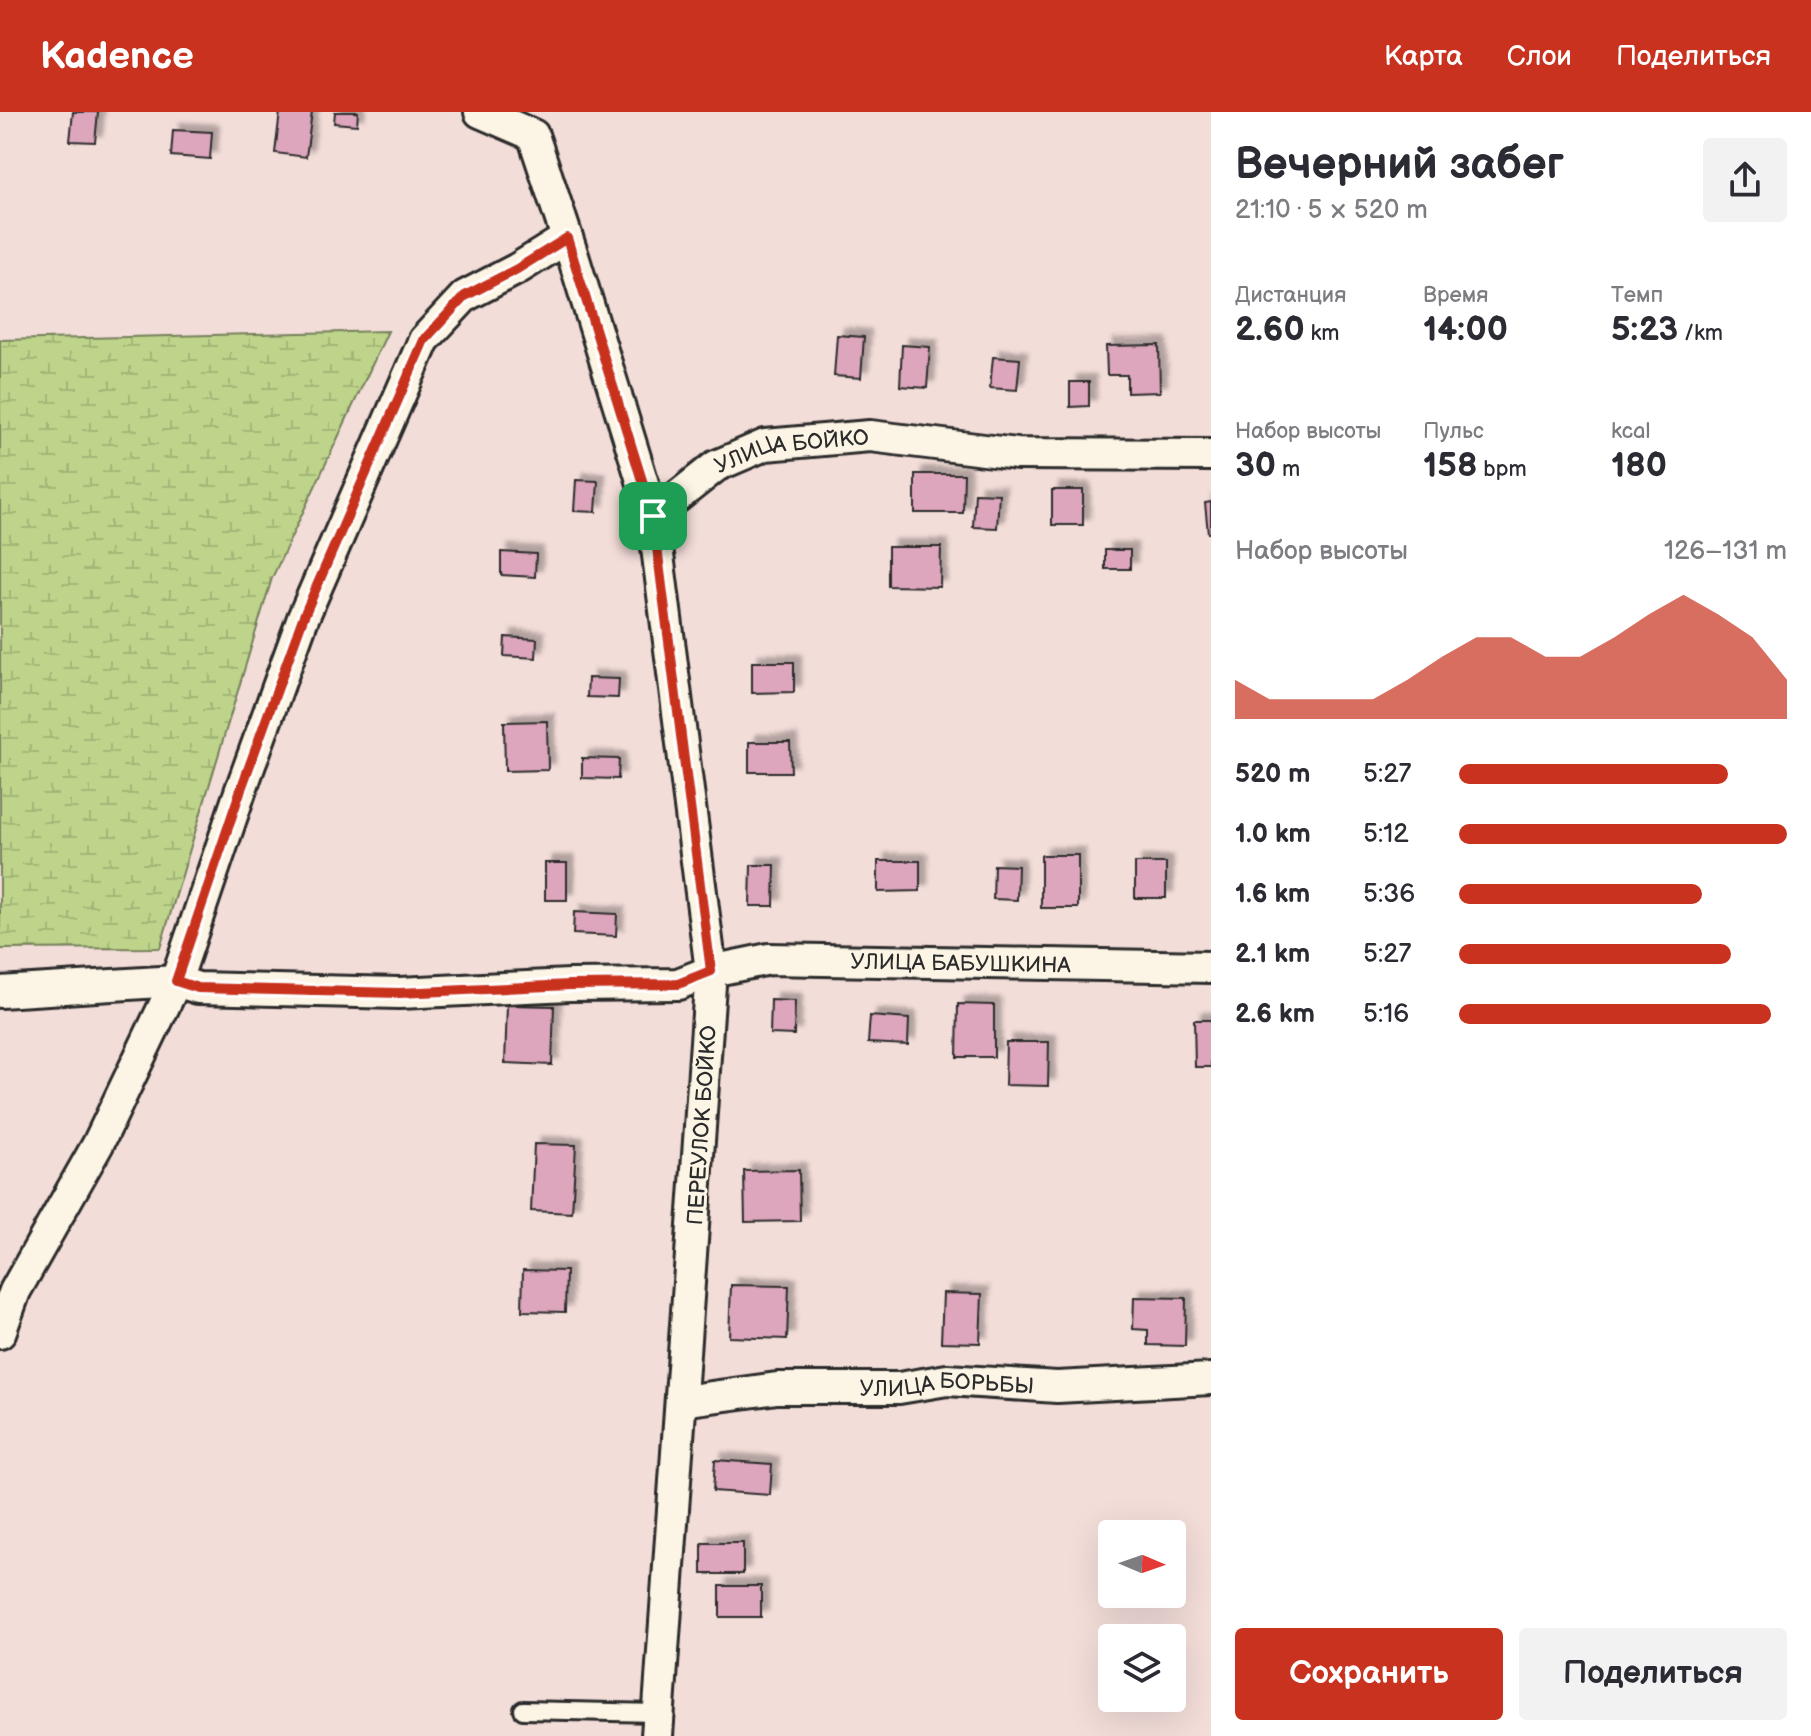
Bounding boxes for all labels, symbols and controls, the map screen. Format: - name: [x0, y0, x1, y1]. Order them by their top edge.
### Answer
- text: Kadence: [40, 34, 194, 79]
- text: Карта: [1384, 40, 1463, 73]
- text: Слои: [1507, 40, 1572, 73]
- text: Поделиться: [1616, 40, 1771, 73]
- text: Вечерний забег: [1235, 138, 1564, 191]
- button: share: [1703, 138, 1787, 222]
- text: 21:10 · 5 × 520 m: [1235, 195, 1428, 226]
- text: Дистанция: [1235, 282, 1346, 309]
- text: Время: [1423, 282, 1488, 309]
- text: Темп: [1611, 282, 1663, 309]
- text: 2.60: [1235, 309, 1305, 350]
- text: 14:00: [1423, 309, 1508, 350]
- text: 5:23: [1611, 309, 1678, 350]
- text: km: [1305, 320, 1340, 347]
- text: /km: [1678, 320, 1723, 347]
- text: Набор высоты: [1235, 418, 1381, 445]
- text: Пульс: [1423, 418, 1484, 445]
- text: kcal: [1611, 418, 1650, 445]
- street label: УЛИЦА БОЙКО: [711, 424, 870, 480]
- text: 30: [1235, 445, 1276, 486]
- text: 158: [1423, 445, 1477, 486]
- text: 180: [1611, 445, 1667, 486]
- text: m: [1276, 456, 1300, 483]
- text: bpm: [1477, 456, 1527, 483]
- pin: [619, 482, 687, 550]
- icon: arrive: [631, 494, 675, 538]
- text: Набор высоты: [1235, 536, 1408, 567]
- text: 126–131 m: [1664, 536, 1787, 567]
- text: 520 m: [1235, 759, 1311, 790]
- text: 5:27: [1363, 759, 1411, 790]
- text: 1.0 km: [1235, 819, 1311, 850]
- text: 5:12: [1363, 819, 1409, 850]
- text: 1.6 km: [1235, 879, 1310, 910]
- text: 5:36: [1363, 879, 1415, 910]
- text: 2.1 km: [1235, 939, 1310, 970]
- text: 5:27: [1363, 939, 1411, 970]
- street label: УЛИЦА БАБУШКИНА: [850, 948, 1072, 979]
- text: 2.6 km: [1235, 999, 1315, 1030]
- text: 5:16: [1363, 999, 1409, 1030]
- street label: ПЕРЕУЛОК БОЙКО: [682, 1024, 723, 1226]
- street label: УЛИЦА БОРЬБЫ: [859, 1368, 1035, 1403]
- north arrow: [1098, 1520, 1186, 1608]
- map controls: [1098, 1520, 1186, 1712]
- button: layers: [1098, 1624, 1186, 1712]
- button: Сохранить: [1235, 1628, 1503, 1720]
- button: Поделиться: [1519, 1628, 1787, 1720]

